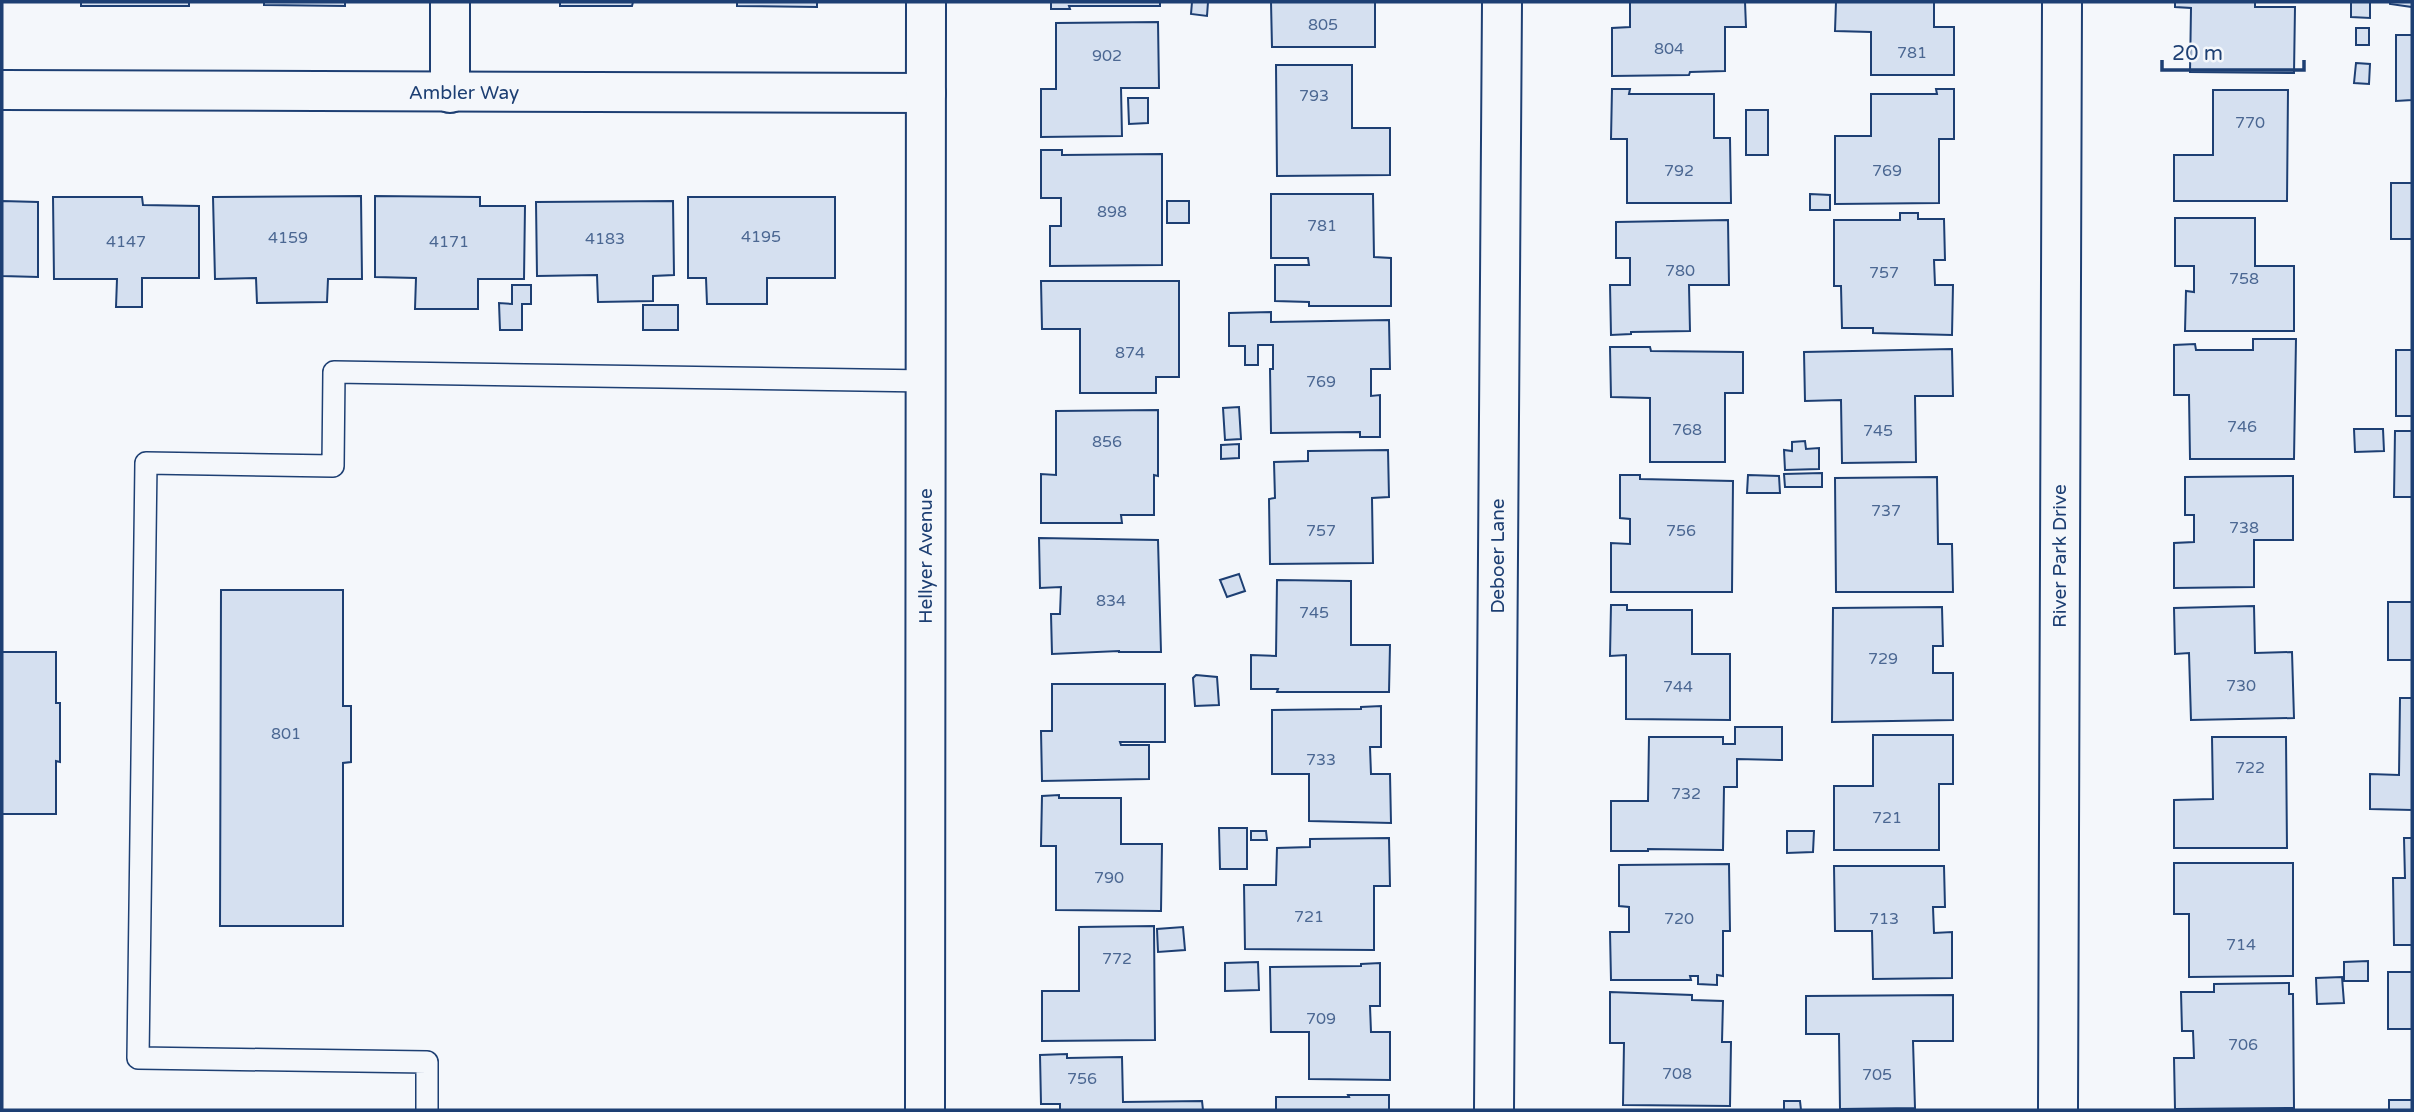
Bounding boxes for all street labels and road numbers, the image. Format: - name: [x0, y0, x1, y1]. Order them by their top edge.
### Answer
- street label: Ambler Way: [409, 82, 519, 104]
- street label: River Park Drive: [2049, 484, 2071, 628]
- street label: Hellyer Avenue: [915, 488, 937, 624]
- street label: Deboer Lane: [1487, 498, 1509, 614]

